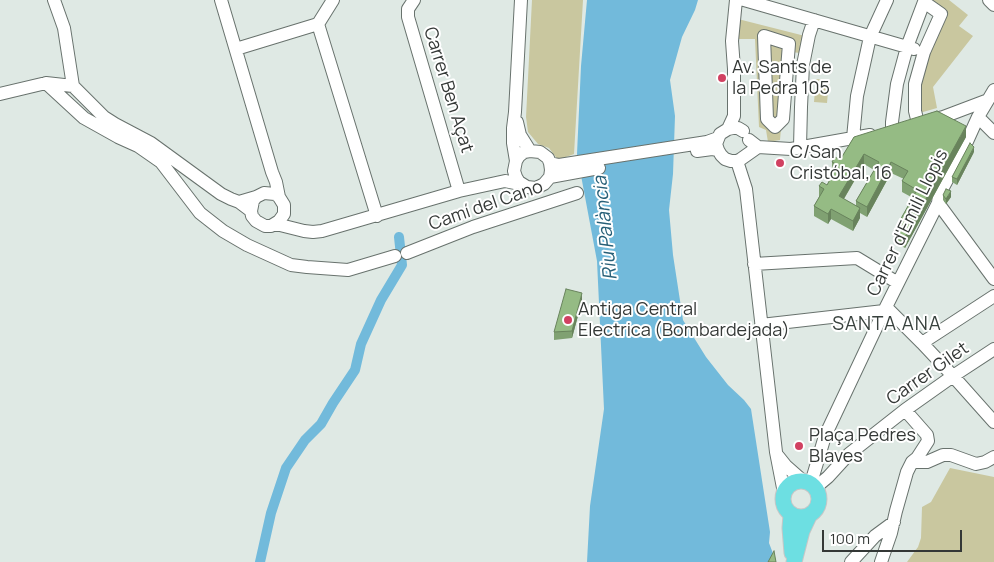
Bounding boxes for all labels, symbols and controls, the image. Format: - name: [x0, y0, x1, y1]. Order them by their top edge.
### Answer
- street label: Carrer Ben Açat: [419, 25, 477, 155]
- place label: Av. Sants de la Pedra 105: [732, 57, 832, 100]
- marker: Av. Sants de la Pedra 105: [716, 72, 728, 84]
- place label: C/San Cristóbal, 16: [790, 142, 892, 184]
- street label: Carrer d'Emili Llopis: [863, 146, 953, 300]
- marker: C/San Cristóbal, 16: [774, 157, 786, 169]
- water label: Riu Palància: [589, 175, 623, 281]
- street label: Camí del Cano: [426, 176, 546, 236]
- place label: Antiga Central Electrica (Bombardejada): [578, 299, 790, 342]
- marker: Antiga Central Electrica (Bombardejada): [562, 314, 574, 326]
- district label: SANTA ANA: [831, 314, 943, 336]
- street label: Carrer Gilet: [883, 338, 973, 410]
- place label: Plaça Pedres Blaves: [809, 425, 916, 468]
- marker: Plaça Pedres Blaves: [793, 440, 805, 452]
- scale bar: [824, 520, 964, 552]
- text: 100 m: [830, 528, 870, 549]

